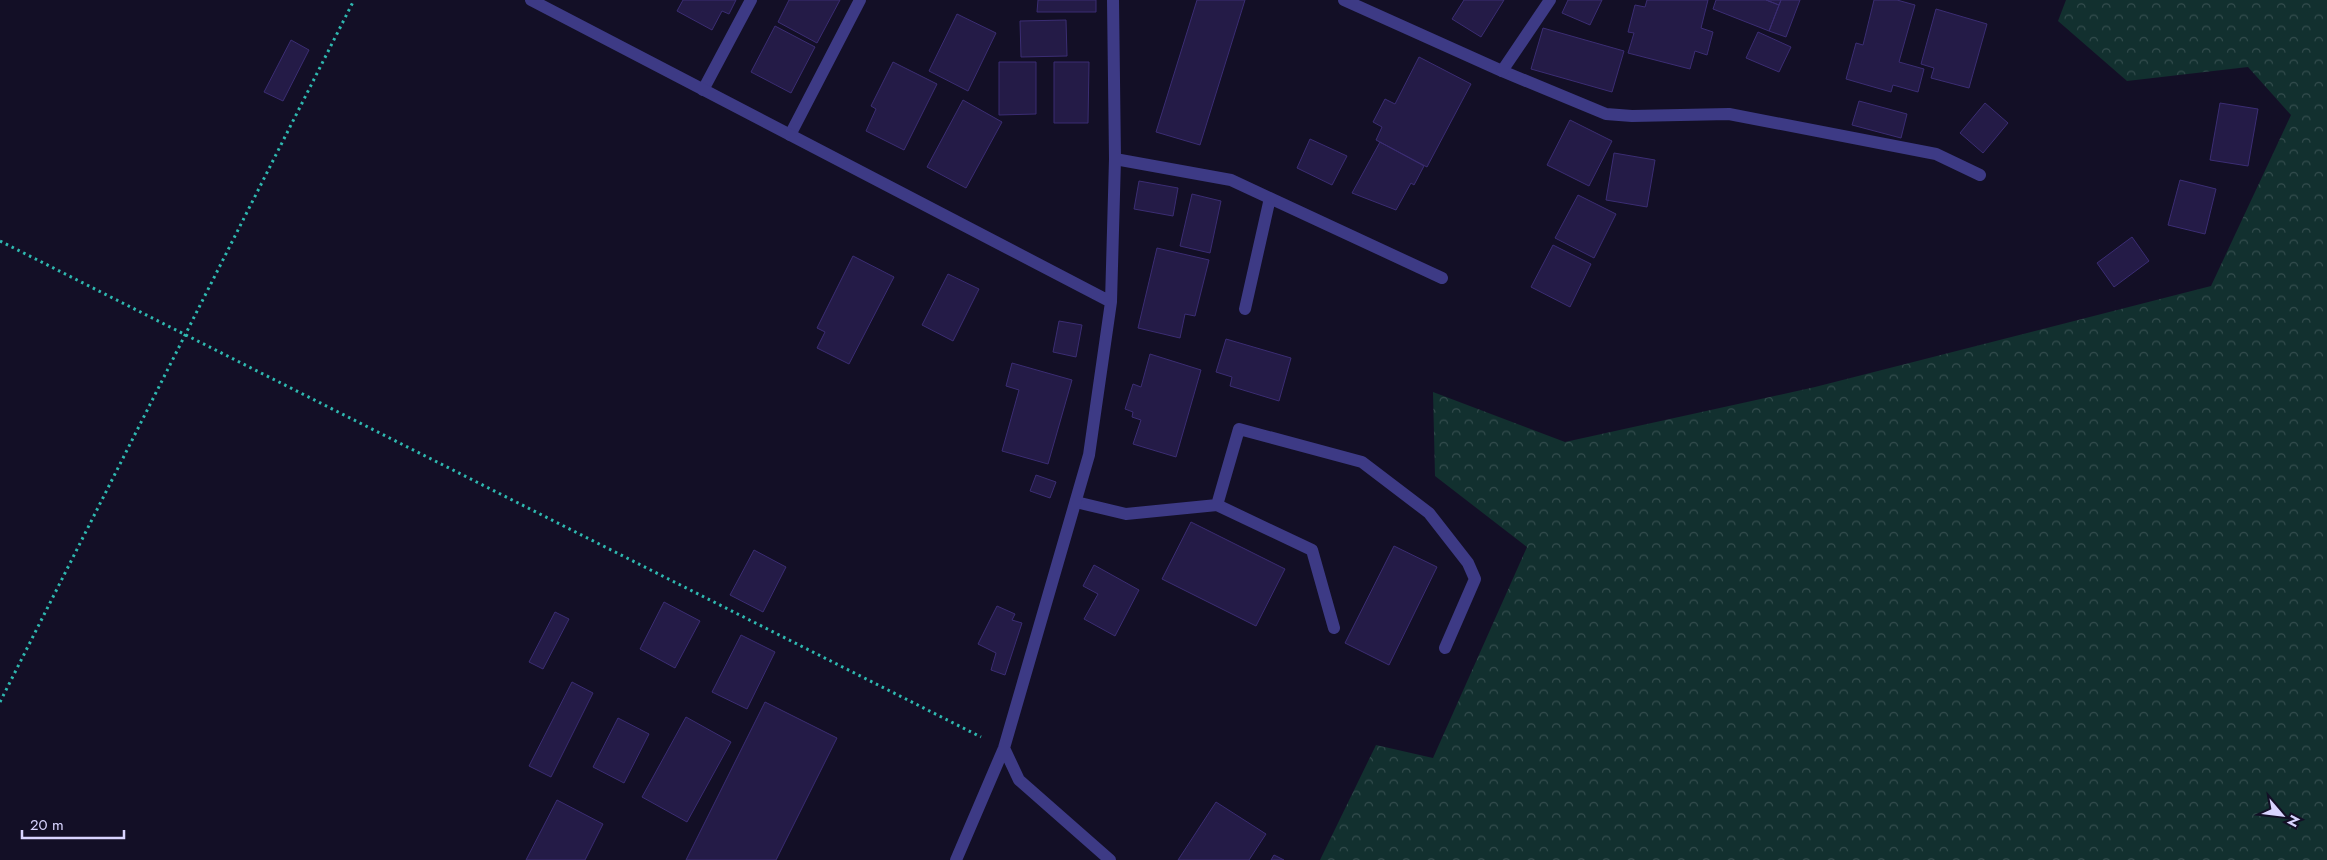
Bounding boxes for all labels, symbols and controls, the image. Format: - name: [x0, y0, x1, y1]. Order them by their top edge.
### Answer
- north arrow: [2257, 790, 2307, 840]
- scale bar: [22, 808, 125, 840]
- text: N: [2282, 811, 2305, 831]
- text: 20 m: [30, 814, 64, 836]

